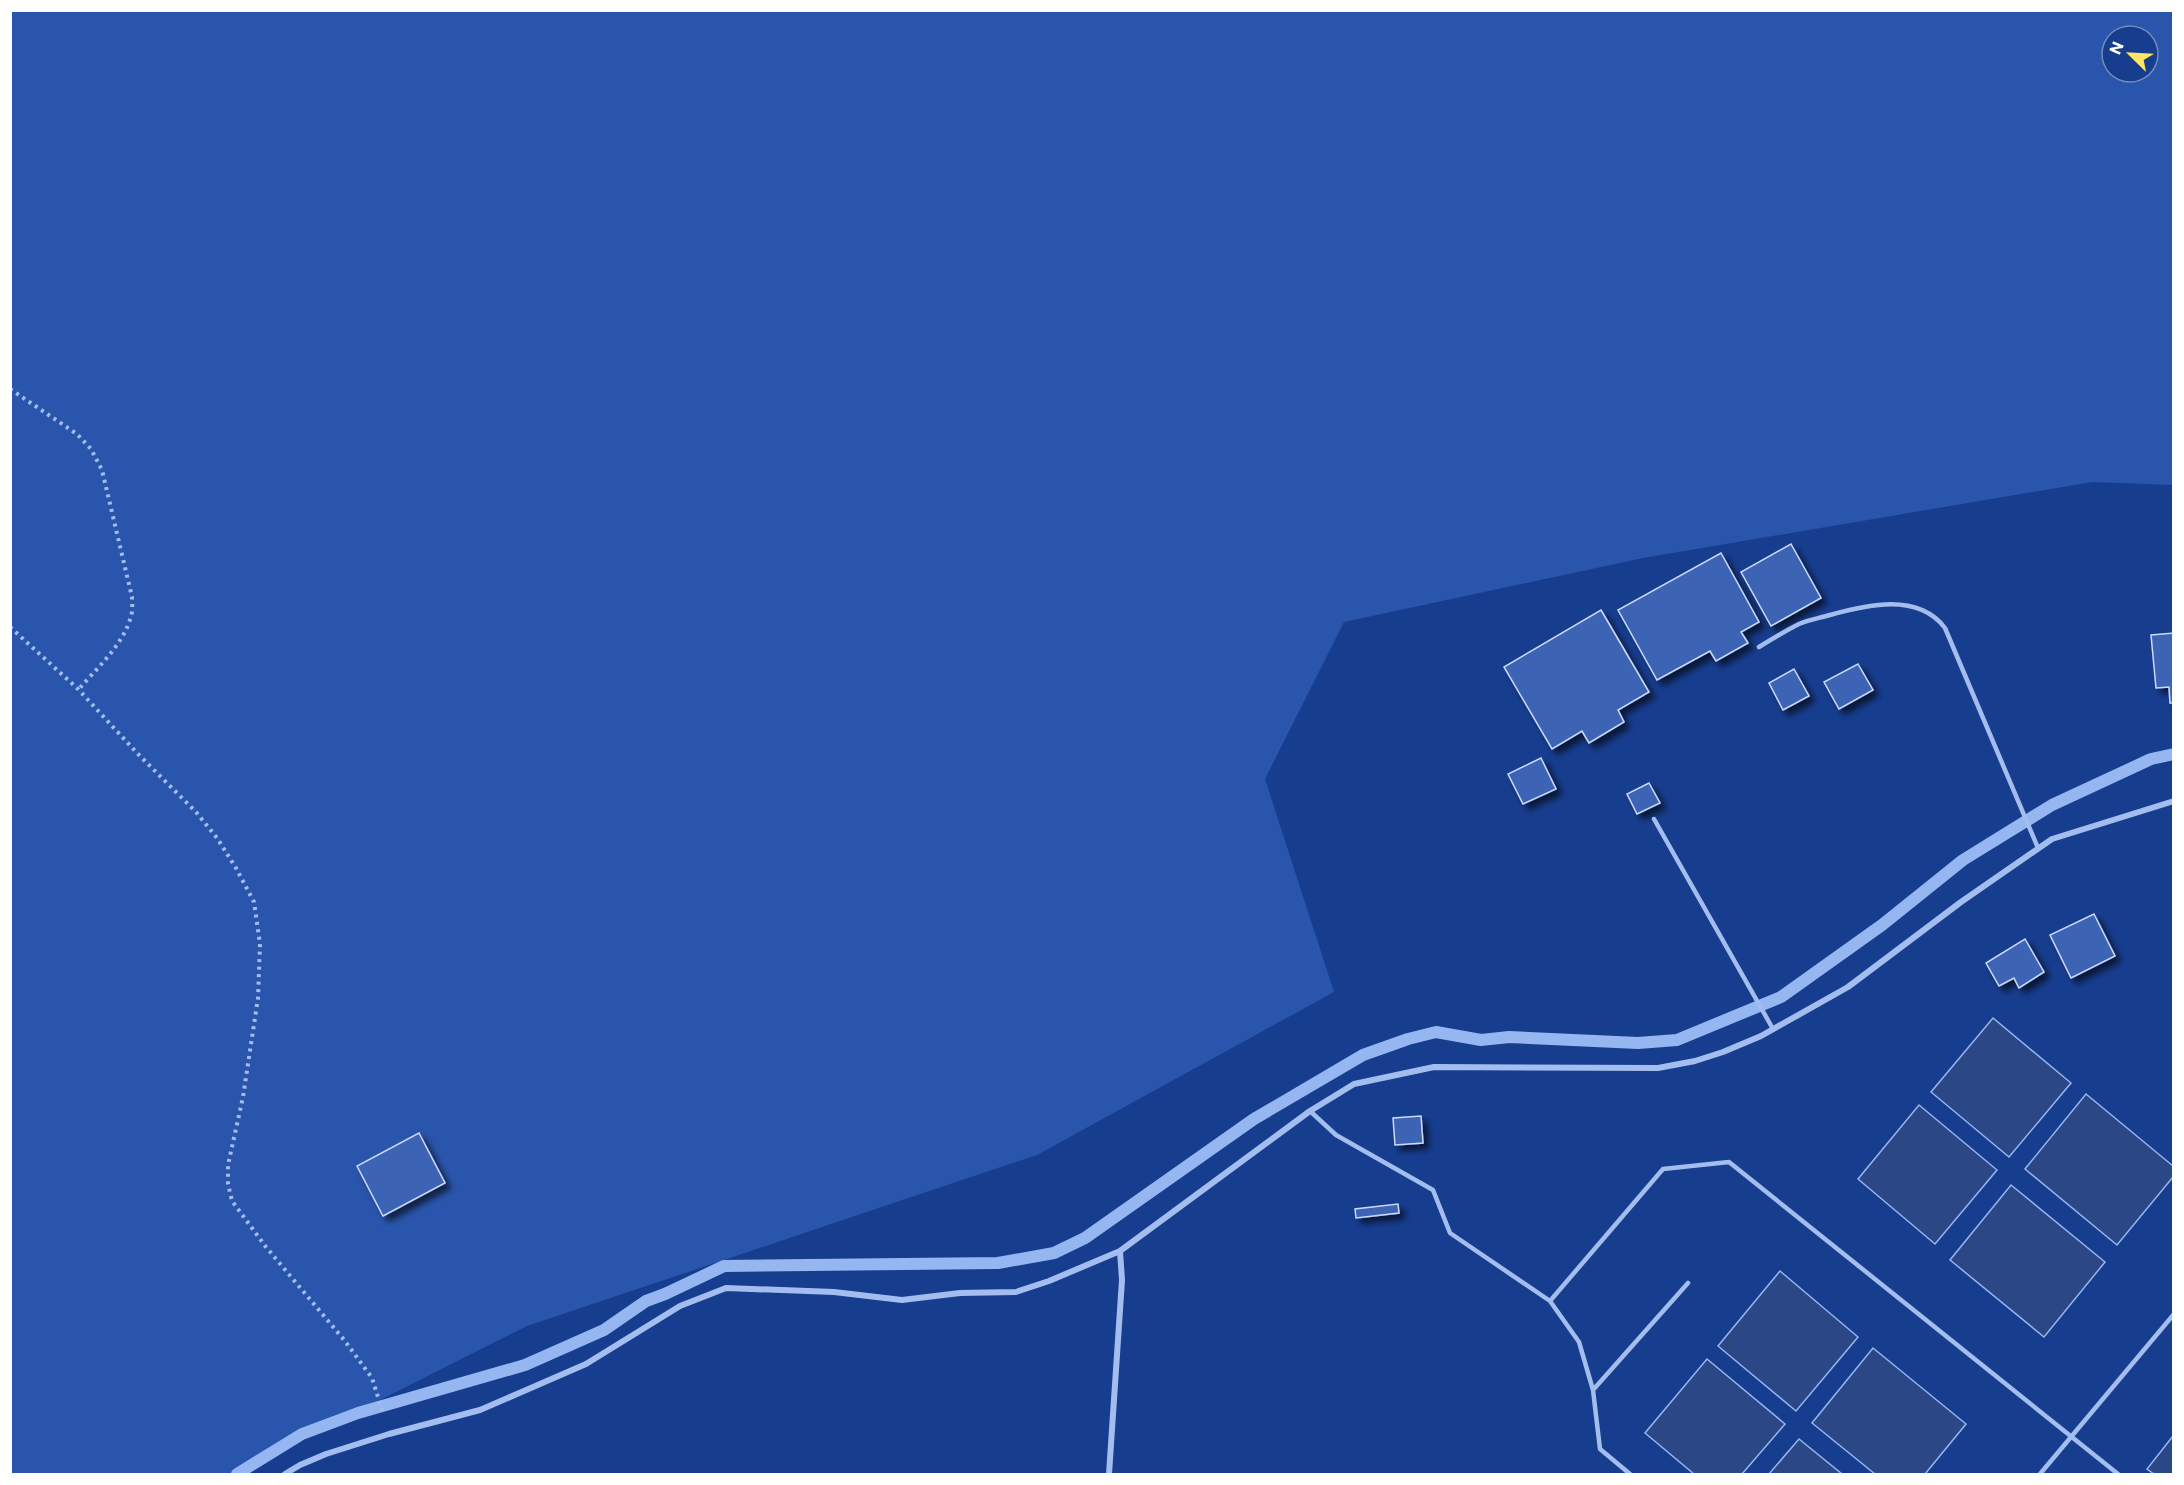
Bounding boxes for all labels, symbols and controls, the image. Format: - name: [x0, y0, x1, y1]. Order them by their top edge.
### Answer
- north arrow: [2100, 24, 2160, 84]
- text: N: [2105, 38, 2127, 57]

